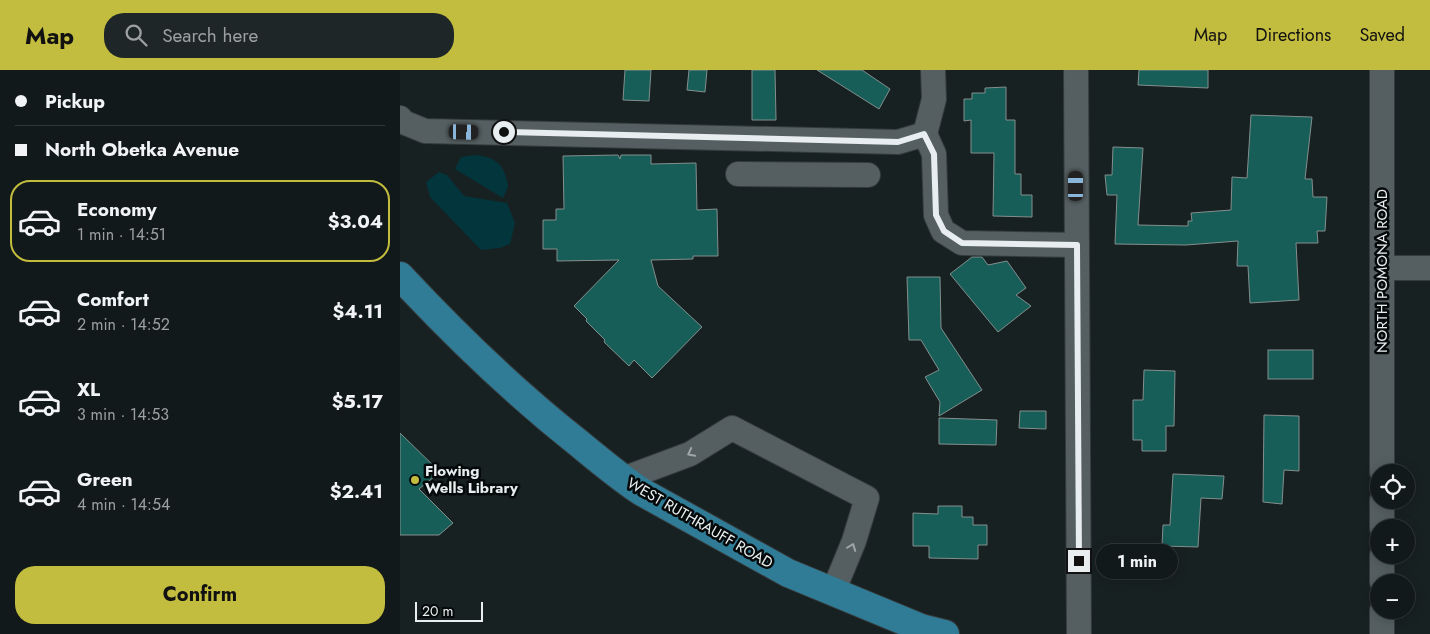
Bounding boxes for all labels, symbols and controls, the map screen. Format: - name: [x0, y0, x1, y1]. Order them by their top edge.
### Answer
- search box: [104, 13, 454, 58]
- text: Map: [25, 18, 74, 53]
- icon: search: [122, 21, 150, 49]
- text: Search here: [162, 22, 258, 49]
- text: Map: [1194, 22, 1227, 48]
- text: Directions: [1255, 22, 1331, 48]
- text: Saved: [1359, 22, 1405, 48]
- text: Pickup: [45, 88, 105, 115]
- route start: [493, 121, 515, 143]
- car: [448, 124, 479, 140]
- text: North Obetka Avenue: [45, 136, 239, 163]
- car: [1068, 171, 1083, 201]
- street label: NORTH POMONA ROAD: [1371, 189, 1393, 353]
- text: Economy: [77, 196, 157, 223]
- icon: car: [17, 199, 62, 244]
- text: $3.04: [328, 208, 383, 235]
- text: 1 min · 14:51: [77, 223, 166, 246]
- text: Comfort: [77, 286, 149, 313]
- icon: car: [17, 289, 62, 334]
- text: $4.11: [332, 298, 383, 325]
- text: 2 min · 14:52: [77, 313, 170, 336]
- text: XL: [77, 376, 100, 403]
- icon: car: [17, 379, 62, 424]
- text: $5.17: [332, 388, 383, 415]
- text: 3 min · 14:53: [77, 403, 169, 426]
- one-way arrow: [687, 447, 696, 457]
- place label: Flowing Wells Library: [425, 460, 518, 499]
- map controls: [1370, 464, 1415, 619]
- button: locate: [1370, 464, 1415, 509]
- text: Green: [77, 466, 133, 493]
- icon: car: [17, 469, 62, 514]
- street label: WEST RUTHRAUFF ROAD: [623, 472, 777, 574]
- marker: Flowing Wells Library: [409, 474, 421, 486]
- text: $2.41: [330, 478, 383, 505]
- text: 4 min · 14:54: [77, 493, 170, 516]
- button: +: [1370, 519, 1415, 564]
- one-way arrow: [845, 543, 856, 552]
- callout: 1 min: [1096, 544, 1179, 578]
- route end: [1068, 550, 1090, 572]
- text: 1 min: [1117, 550, 1157, 573]
- button: Confirm: [15, 566, 385, 624]
- button: −: [1370, 574, 1415, 619]
- scale bar: [415, 599, 482, 622]
- text: 20 m: [422, 601, 454, 621]

